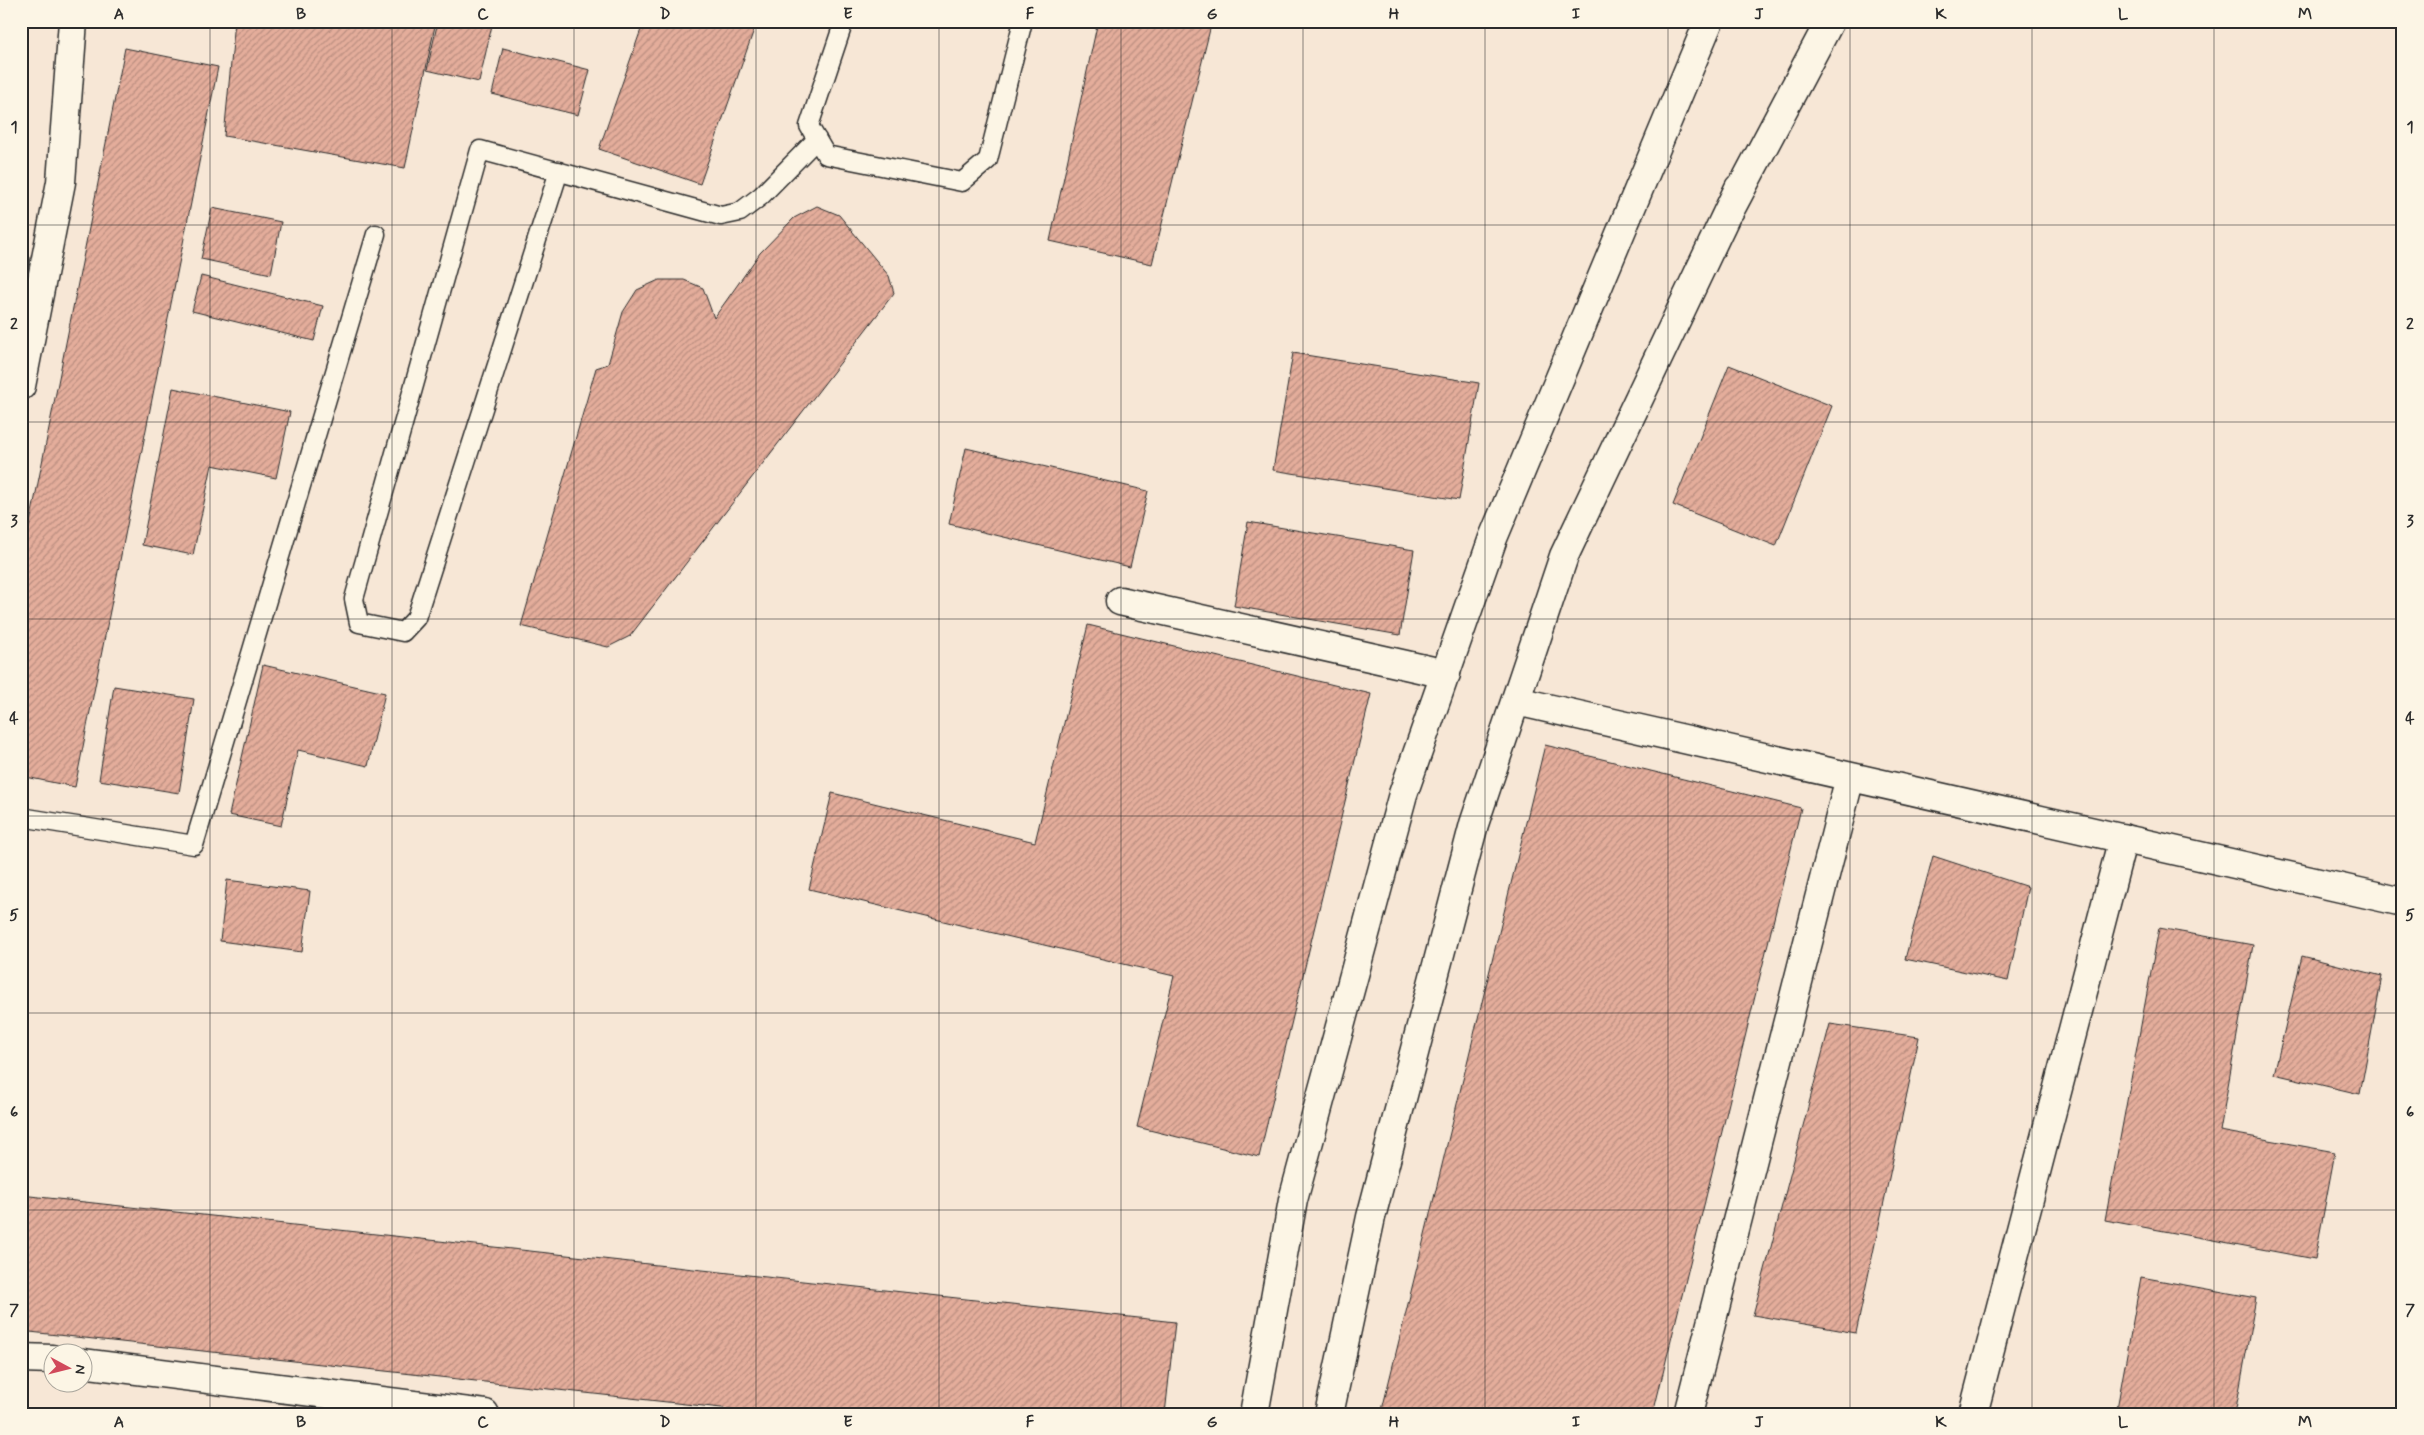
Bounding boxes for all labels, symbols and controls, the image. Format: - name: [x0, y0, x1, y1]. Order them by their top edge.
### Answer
- text: A: [114, 4, 124, 25]
- text: B: [296, 4, 306, 25]
- text: C: [477, 4, 489, 25]
- text: D: [659, 4, 671, 25]
- text: E: [843, 4, 853, 25]
- text: F: [1026, 4, 1035, 25]
- text: G: [1207, 4, 1218, 25]
- text: H: [1389, 4, 1400, 25]
- text: I: [1572, 4, 1581, 25]
- text: J: [1754, 4, 1764, 25]
- text: K: [1935, 4, 1947, 25]
- text: L: [2118, 4, 2129, 25]
- text: M: [2298, 4, 2312, 25]
- text: 1: [10, 117, 18, 138]
- text: 1: [2406, 117, 2414, 138]
- text: 2: [10, 314, 18, 335]
- text: 2: [2406, 314, 2414, 335]
- text: 3: [10, 511, 18, 532]
- text: 3: [2406, 511, 2414, 532]
- text: 4: [9, 708, 19, 729]
- text: 4: [2405, 708, 2415, 729]
- text: 5: [9, 905, 19, 926]
- text: 5: [2405, 905, 2415, 926]
- text: 6: [10, 1102, 18, 1123]
- text: 6: [2406, 1102, 2414, 1123]
- text: 7: [9, 1300, 19, 1321]
- text: 7: [2405, 1300, 2415, 1321]
- north arrow: [42, 1342, 92, 1392]
- text: N: [70, 1364, 89, 1375]
- text: A: [114, 1412, 124, 1433]
- text: B: [296, 1412, 306, 1433]
- text: C: [477, 1412, 489, 1433]
- text: D: [659, 1412, 671, 1433]
- text: E: [843, 1412, 853, 1433]
- text: F: [1026, 1412, 1035, 1433]
- text: G: [1207, 1412, 1218, 1433]
- text: H: [1389, 1412, 1400, 1433]
- text: I: [1572, 1412, 1581, 1433]
- text: J: [1754, 1412, 1764, 1433]
- text: K: [1935, 1412, 1947, 1433]
- text: L: [2118, 1412, 2129, 1433]
- text: M: [2298, 1412, 2312, 1433]

